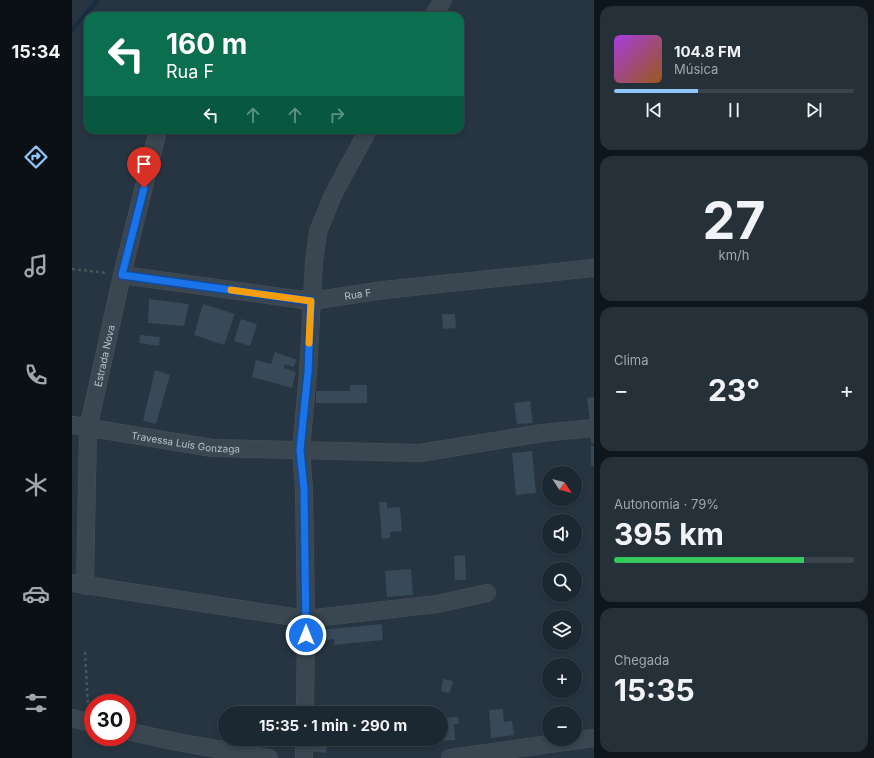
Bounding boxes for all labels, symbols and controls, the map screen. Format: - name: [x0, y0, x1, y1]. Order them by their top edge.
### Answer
- text: 160 m: [166, 27, 247, 61]
- icon: left: [100, 28, 152, 80]
- text: 15:34: [11, 41, 61, 62]
- text: 104.8 FM: [674, 42, 741, 61]
- text: Rua F: [166, 61, 214, 82]
- text: Música: [674, 61, 718, 77]
- icon: previous: [643, 99, 665, 121]
- icon: pause: [723, 99, 745, 121]
- icon: next: [803, 99, 825, 121]
- icon: left: [200, 104, 222, 126]
- icon: ahead: [242, 104, 264, 126]
- icon: ahead: [284, 104, 306, 126]
- icon: right: [326, 104, 348, 126]
- icon: directions: [22, 143, 50, 171]
- pin: [127, 147, 161, 188]
- icon: arrive: [133, 153, 155, 175]
- text: 27: [703, 189, 766, 252]
- text: km/h: [719, 247, 749, 263]
- icon: music: [22, 252, 50, 280]
- street label: Rua F: [344, 286, 372, 302]
- street label: Estrada Nova: [92, 324, 117, 388]
- text: Clima: [614, 352, 648, 368]
- icon: phone: [22, 361, 50, 389]
- text: 23°: [708, 372, 760, 408]
- text: −: [614, 377, 629, 403]
- text: +: [839, 377, 854, 403]
- street label: Travessa Luis Gonzaga: [130, 429, 240, 455]
- north arrow: [542, 466, 582, 506]
- map controls: [542, 466, 582, 746]
- icon: climate: [22, 471, 50, 499]
- text: Autonomia · 79%: [614, 496, 719, 512]
- button: sound: [542, 514, 582, 554]
- text: 395 km: [614, 516, 724, 552]
- button: search: [542, 562, 582, 602]
- icon: car: [22, 580, 50, 608]
- button: layers: [542, 610, 582, 650]
- position arrow: [285, 614, 327, 656]
- text: Chegada: [614, 652, 669, 668]
- button: +: [542, 658, 582, 698]
- text: 15:35: [614, 672, 695, 708]
- icon: filters: [22, 689, 50, 717]
- speed limit sign: 30: [84, 694, 136, 746]
- button: −: [542, 706, 582, 746]
- text: 15:35 · 1 min · 290 m: [259, 716, 407, 735]

